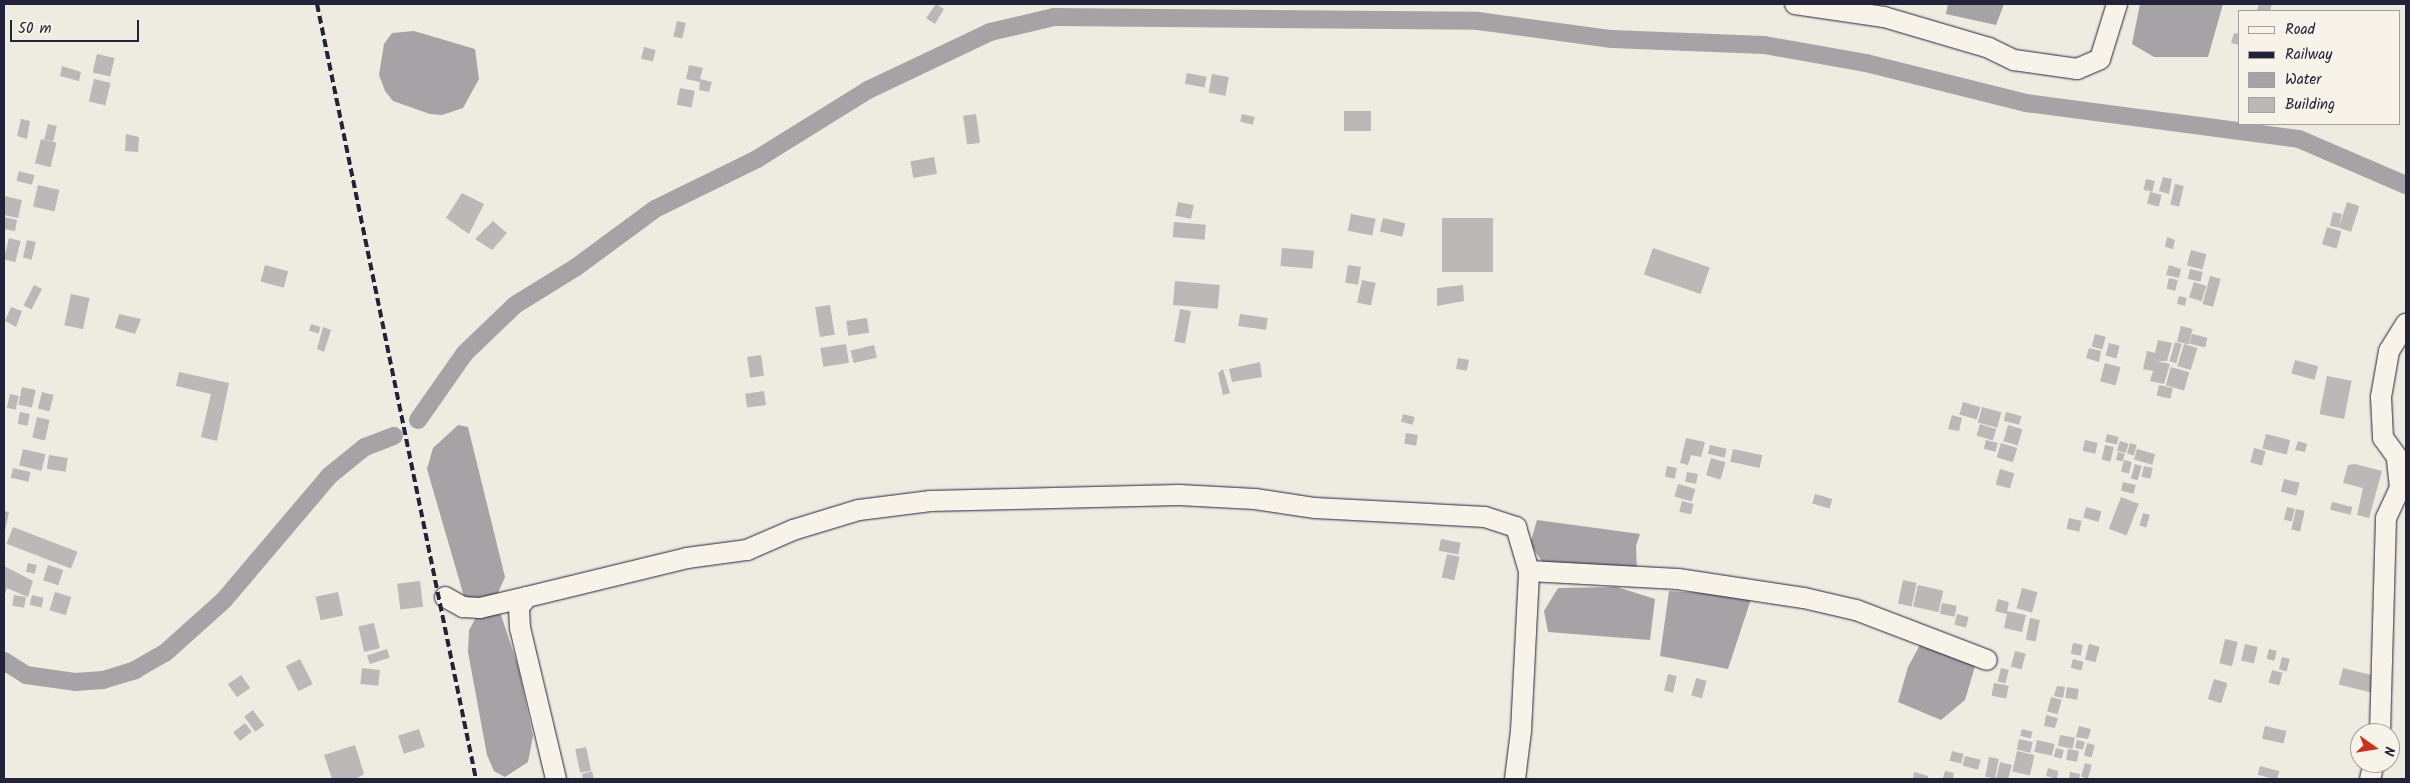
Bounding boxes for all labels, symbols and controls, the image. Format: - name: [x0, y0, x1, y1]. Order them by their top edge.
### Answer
- scale bar: [12, 10, 141, 42]
- legend: [2238, 10, 2400, 125]
- text: 50 m: [18, 17, 52, 41]
- text: Road: [2285, 18, 2315, 42]
- text: Railway: [2285, 43, 2332, 67]
- text: Water: [2285, 68, 2321, 92]
- text: Building: [2285, 93, 2335, 117]
- north arrow: [2350, 723, 2400, 773]
- text: N: [2377, 744, 2400, 758]

